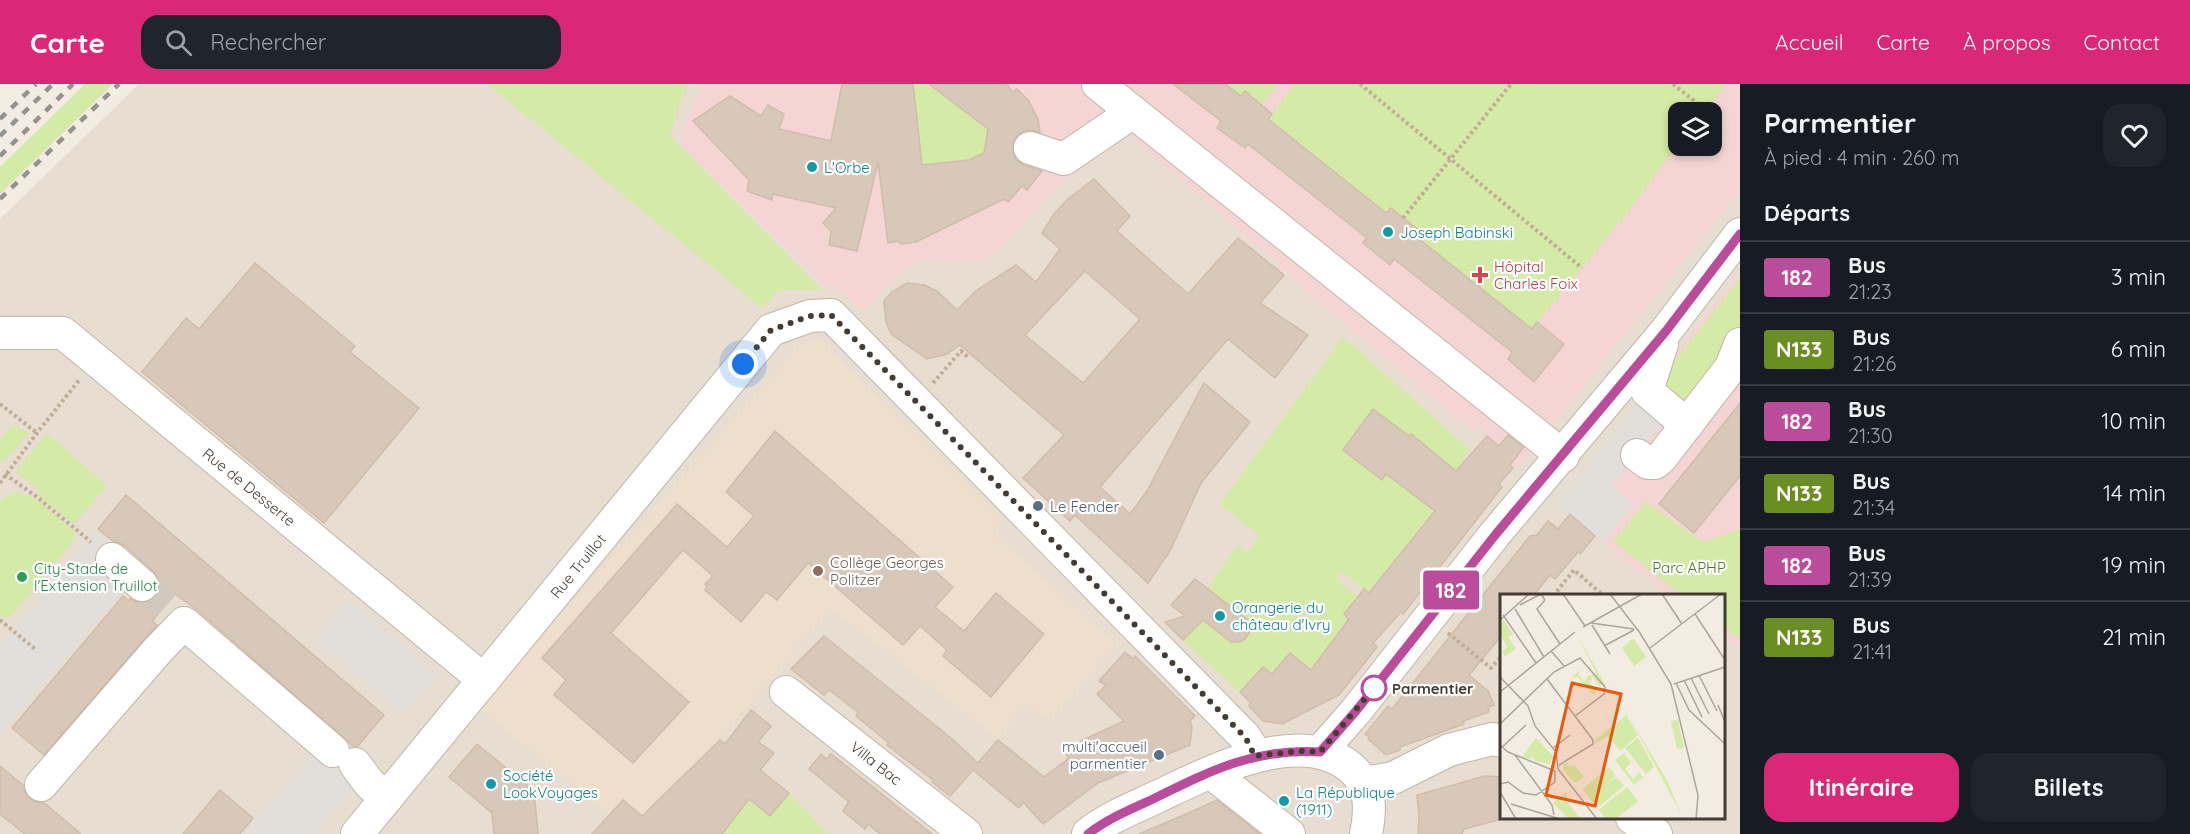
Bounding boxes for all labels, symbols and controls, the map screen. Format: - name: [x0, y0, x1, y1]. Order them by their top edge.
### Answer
- search box: [141, 15, 561, 69]
- text: Carte: [30, 25, 105, 60]
- icon: search: [162, 26, 195, 59]
- text: Rechercher: [210, 28, 326, 56]
- text: Accueil: [1775, 29, 1844, 55]
- text: Carte: [1877, 29, 1930, 55]
- text: À propos: [1963, 29, 2051, 55]
- text: Contact: [2084, 29, 2160, 55]
- map controls: [1668, 102, 1722, 156]
- button: layers: [1668, 102, 1722, 156]
- button: heart: [2103, 104, 2166, 167]
- text: Parmentier: [1764, 105, 1916, 140]
- text: À pied · 4 min · 260 m: [1764, 145, 1959, 170]
- place label: L'Orbe: [824, 158, 870, 177]
- marker: L'Orbe: [805, 160, 819, 174]
- text: Départs: [1764, 199, 1850, 227]
- place label: Joseph Babinski: [1400, 223, 1513, 242]
- marker: Joseph Babinski: [1381, 225, 1395, 239]
- text: Bus: [1848, 251, 1886, 279]
- place label: Hôpital Charles Foix: [1494, 257, 1578, 293]
- text: 3 min: [2111, 263, 2166, 291]
- text: 182: [1781, 264, 1813, 290]
- marker: Hôpital Charles Foix: [1471, 266, 1489, 284]
- text: 21:23: [1848, 279, 1892, 304]
- text: Bus: [1852, 323, 1890, 351]
- text: 6 min: [2111, 335, 2166, 363]
- text: N133: [1776, 336, 1822, 362]
- your location: [728, 349, 758, 379]
- text: 21:26: [1852, 351, 1896, 376]
- text: Bus: [1848, 395, 1886, 423]
- text: 10 min: [2101, 407, 2166, 435]
- text: 182: [1781, 408, 1813, 434]
- text: 21:30: [1848, 423, 1893, 448]
- street label: Rue de Desserte: [199, 444, 299, 530]
- text: Bus: [1852, 467, 1890, 495]
- text: 14 min: [2103, 479, 2166, 507]
- text: N133: [1776, 480, 1822, 506]
- text: 21:34: [1852, 495, 1895, 520]
- place label: Le Fender: [1050, 497, 1120, 516]
- marker: Le Fender: [1031, 499, 1045, 513]
- street label: Rue Truillot: [546, 530, 610, 602]
- text: Bus: [1848, 539, 1886, 567]
- text: 19 min: [2102, 551, 2166, 579]
- text: 182: [1781, 552, 1813, 578]
- place label: Collège Georges Politzer: [830, 553, 944, 589]
- park label: Parc APHP: [1652, 558, 1726, 577]
- place label: City-Stade de l'Extension Truillot: [34, 559, 158, 595]
- marker: Collège Georges Politzer: [811, 564, 825, 578]
- text: 21:39: [1848, 567, 1892, 592]
- marker: City-Stade de l'Extension Truillot: [15, 570, 29, 584]
- line badge: 182: [1416, 570, 1486, 610]
- text: 182: [1435, 577, 1467, 603]
- inset map: [1500, 594, 1725, 819]
- place label: Orangerie du château d'Ivry: [1232, 598, 1330, 634]
- marker: Orangerie du château d'Ivry: [1213, 609, 1227, 623]
- text: Bus: [1852, 611, 1890, 639]
- text: 21 min: [2102, 623, 2166, 651]
- text: N133: [1776, 624, 1822, 650]
- text: 21:41: [1852, 639, 1892, 664]
- marker: Parmentier: [1361, 675, 1387, 701]
- place label: Parmentier: [1392, 679, 1474, 698]
- street label: Villa Bac: [847, 737, 906, 789]
- place label: multi'accueil parmentier: [1062, 737, 1147, 773]
- marker: multi'accueil parmentier: [1152, 748, 1166, 762]
- button: Itinéraire: [1764, 753, 1959, 822]
- button: Billets: [1971, 753, 2166, 822]
- place label: Société LookVoyages: [503, 766, 598, 802]
- marker: Société LookVoyages: [484, 777, 498, 791]
- place label: La République (1911): [1296, 783, 1395, 819]
- marker: La République (1911): [1277, 794, 1291, 808]

